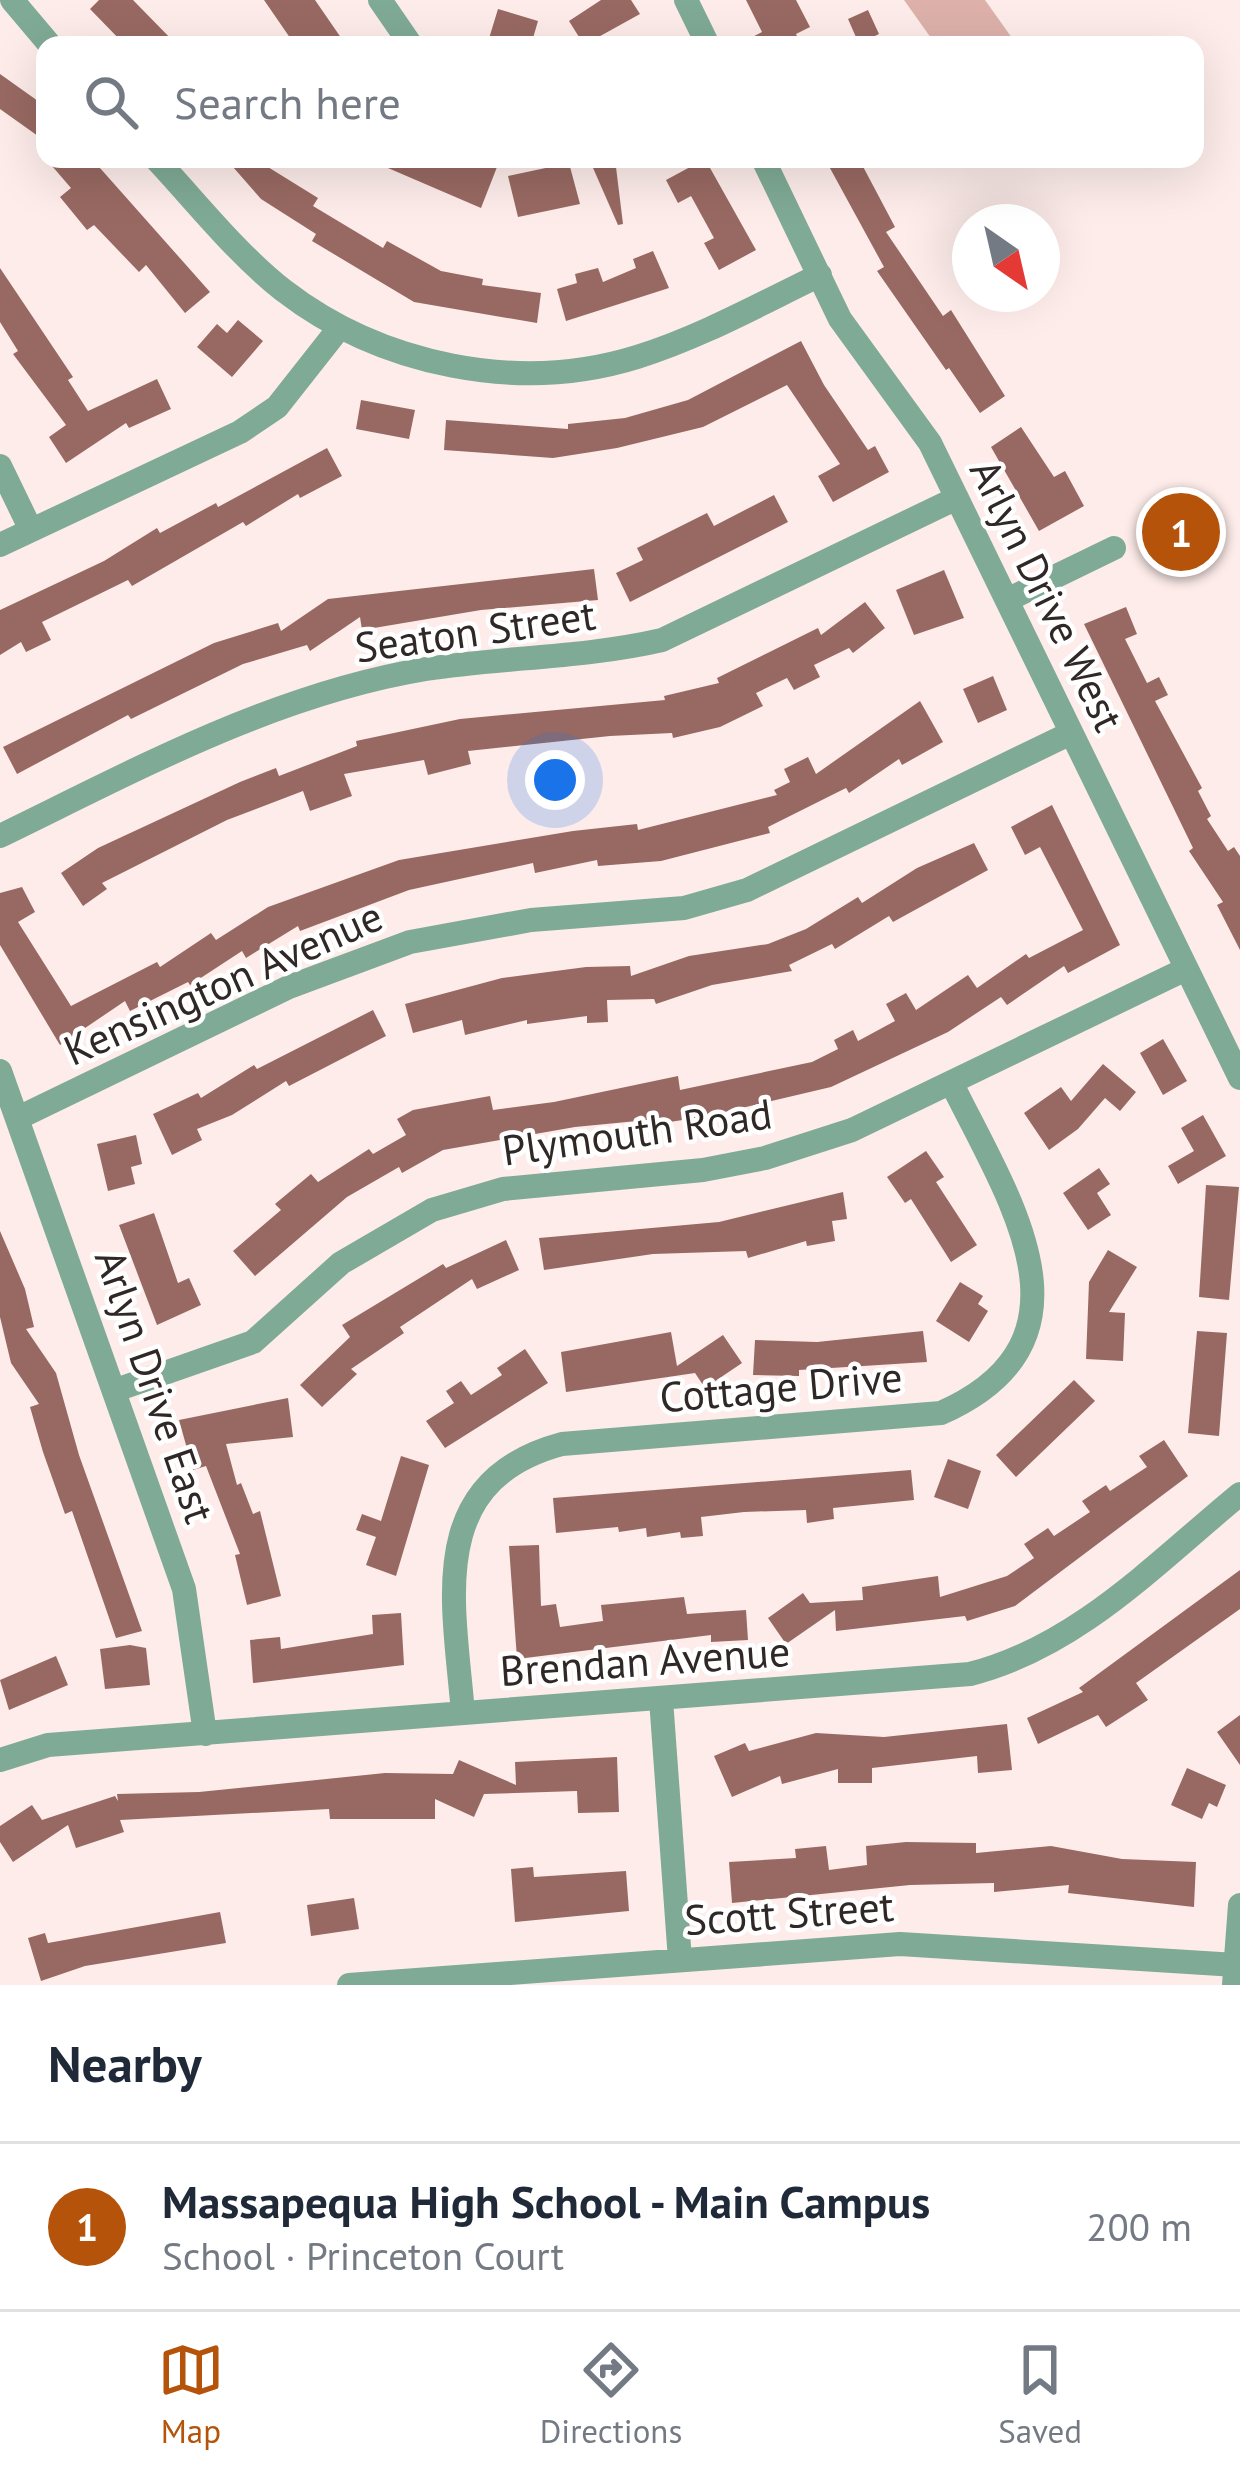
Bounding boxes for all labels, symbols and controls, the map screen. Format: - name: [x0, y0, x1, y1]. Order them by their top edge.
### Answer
- search box: [36, 36, 1204, 168]
- icon: search: [78, 69, 144, 135]
- text: Search here: [174, 73, 401, 131]
- north arrow: [952, 204, 1060, 312]
- street label: Arlyn Drive West: [958, 450, 1137, 740]
- pin: 1: [1142, 487, 1220, 577]
- street label: Seaton Street: [351, 586, 599, 675]
- your location: [525, 750, 585, 810]
- street label: Kensington Avenue: [55, 888, 391, 1077]
- street label: Plymouth Road: [498, 1085, 775, 1178]
- street label: Arlyn Drive East: [83, 1242, 228, 1530]
- street label: Cottage Drive: [657, 1348, 905, 1425]
- street label: Brendan Avenue: [498, 1623, 792, 1698]
- street label: Scott Street: [682, 1878, 896, 1947]
- text: Nearby: [48, 2030, 202, 2096]
- text: Massapequa High School - Main Campus: [162, 2172, 930, 2230]
- text: 1: [76, 2201, 98, 2252]
- text: 200 m: [1086, 2201, 1192, 2252]
- text: School · Princeton Court: [162, 2230, 564, 2281]
- tab: Map: [158, 2337, 224, 2452]
- tab: Directions: [540, 2337, 682, 2452]
- tab: Saved: [998, 2337, 1082, 2452]

